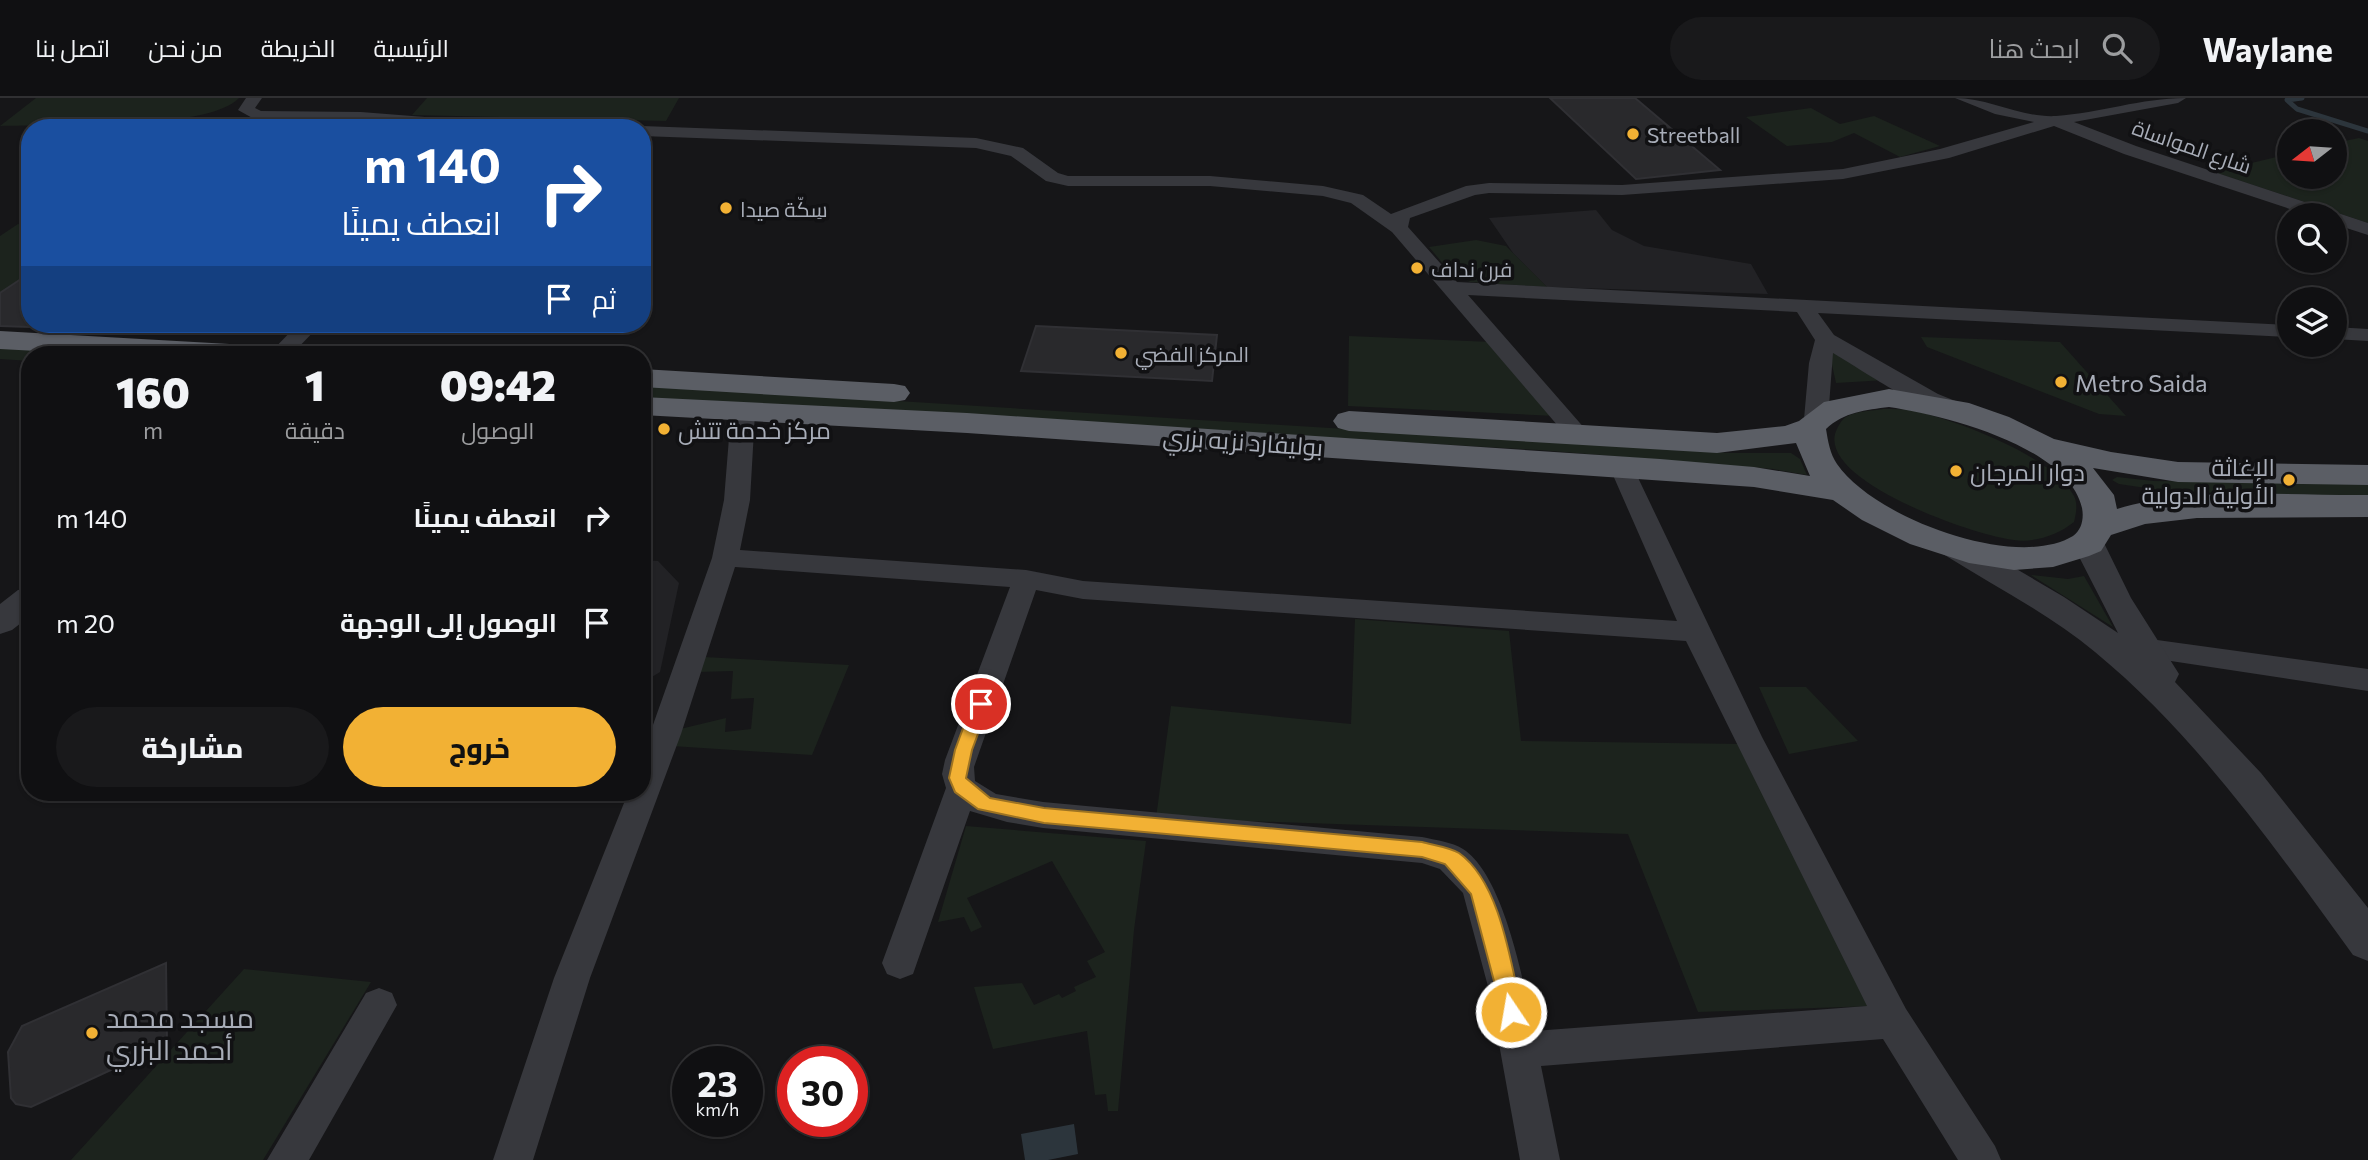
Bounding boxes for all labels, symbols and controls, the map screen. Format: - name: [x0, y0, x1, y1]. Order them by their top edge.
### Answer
- search box: [1670, 17, 2160, 80]
- text: Waylane: [2202, 28, 2333, 69]
- icon: search: [2098, 29, 2136, 67]
- text: ابحث هنا: [1989, 32, 2080, 63]
- text: اتصل بنا: [35, 33, 110, 62]
- text: من نحن: [148, 33, 223, 62]
- text: الخريطة: [261, 33, 336, 62]
- text: الرئيسية: [374, 33, 449, 62]
- street label: شارع المواساة: [2128, 114, 2255, 181]
- north arrow: [2277, 119, 2347, 189]
- map controls: [2277, 119, 2347, 357]
- place label: Streetball: [1647, 122, 1740, 147]
- marker: Streetball: [1625, 126, 1641, 142]
- text: 140 m: [364, 133, 501, 193]
- icon: right: [525, 147, 616, 238]
- place label: سِكّة صيدا: [740, 196, 828, 221]
- marker: سِكّة صيدا: [718, 200, 734, 216]
- text: انعطف يمينًا: [341, 202, 501, 242]
- button: search: [2277, 203, 2347, 273]
- place label: فرن نداف: [1431, 256, 1512, 283]
- marker: فرن نداف: [1409, 260, 1425, 276]
- icon: arrive: [540, 280, 578, 318]
- text: ثم: [592, 283, 616, 314]
- button: layers: [2277, 287, 2347, 357]
- place label: المركز الفضي: [1135, 341, 1249, 370]
- marker: المركز الفضي: [1113, 345, 1129, 361]
- text: 1: [305, 358, 325, 410]
- text: 09:42: [440, 358, 556, 410]
- text: 160: [116, 365, 190, 417]
- place label: Metro Saida: [2075, 368, 2208, 397]
- marker: Metro Saida: [2053, 374, 2069, 390]
- place label: مركز خدمة تتش: [678, 415, 831, 445]
- text: m: [143, 416, 163, 444]
- text: دقيقة: [285, 416, 345, 444]
- text: الوصول: [461, 416, 535, 444]
- marker: مركز خدمة تتش: [656, 421, 672, 437]
- street label: بوليفارد نزيه بزري: [1161, 421, 1324, 466]
- place label: الإغاثة الأولية الدولية: [2141, 452, 2275, 509]
- place label: دوار المرجان: [1970, 457, 2085, 487]
- marker: دوار المرجان: [1948, 463, 1964, 479]
- marker: الإغاثة الأولية الدولية: [2281, 472, 2297, 488]
- icon: right: [578, 499, 616, 537]
- text: انعطف يمينًا: [413, 501, 557, 532]
- text: 140 m: [56, 502, 127, 533]
- icon: arrive: [578, 604, 616, 642]
- text: الوصول إلى الوجهة: [340, 606, 557, 637]
- text: 20 m: [56, 607, 115, 638]
- pin: [951, 674, 1011, 734]
- icon: arrive: [962, 685, 1000, 723]
- button: مشاركة: [56, 707, 329, 787]
- button: خروج: [343, 707, 616, 787]
- position arrow: [1474, 975, 1548, 1049]
- place label: مسجد محمد أحمد البزري: [106, 1000, 254, 1072]
- marker: مسجد محمد أحمد البزري: [84, 1025, 100, 1041]
- speed limit sign: 30: [777, 1046, 868, 1137]
- text: 23: [697, 1061, 738, 1104]
- text: km/h: [696, 1098, 739, 1120]

